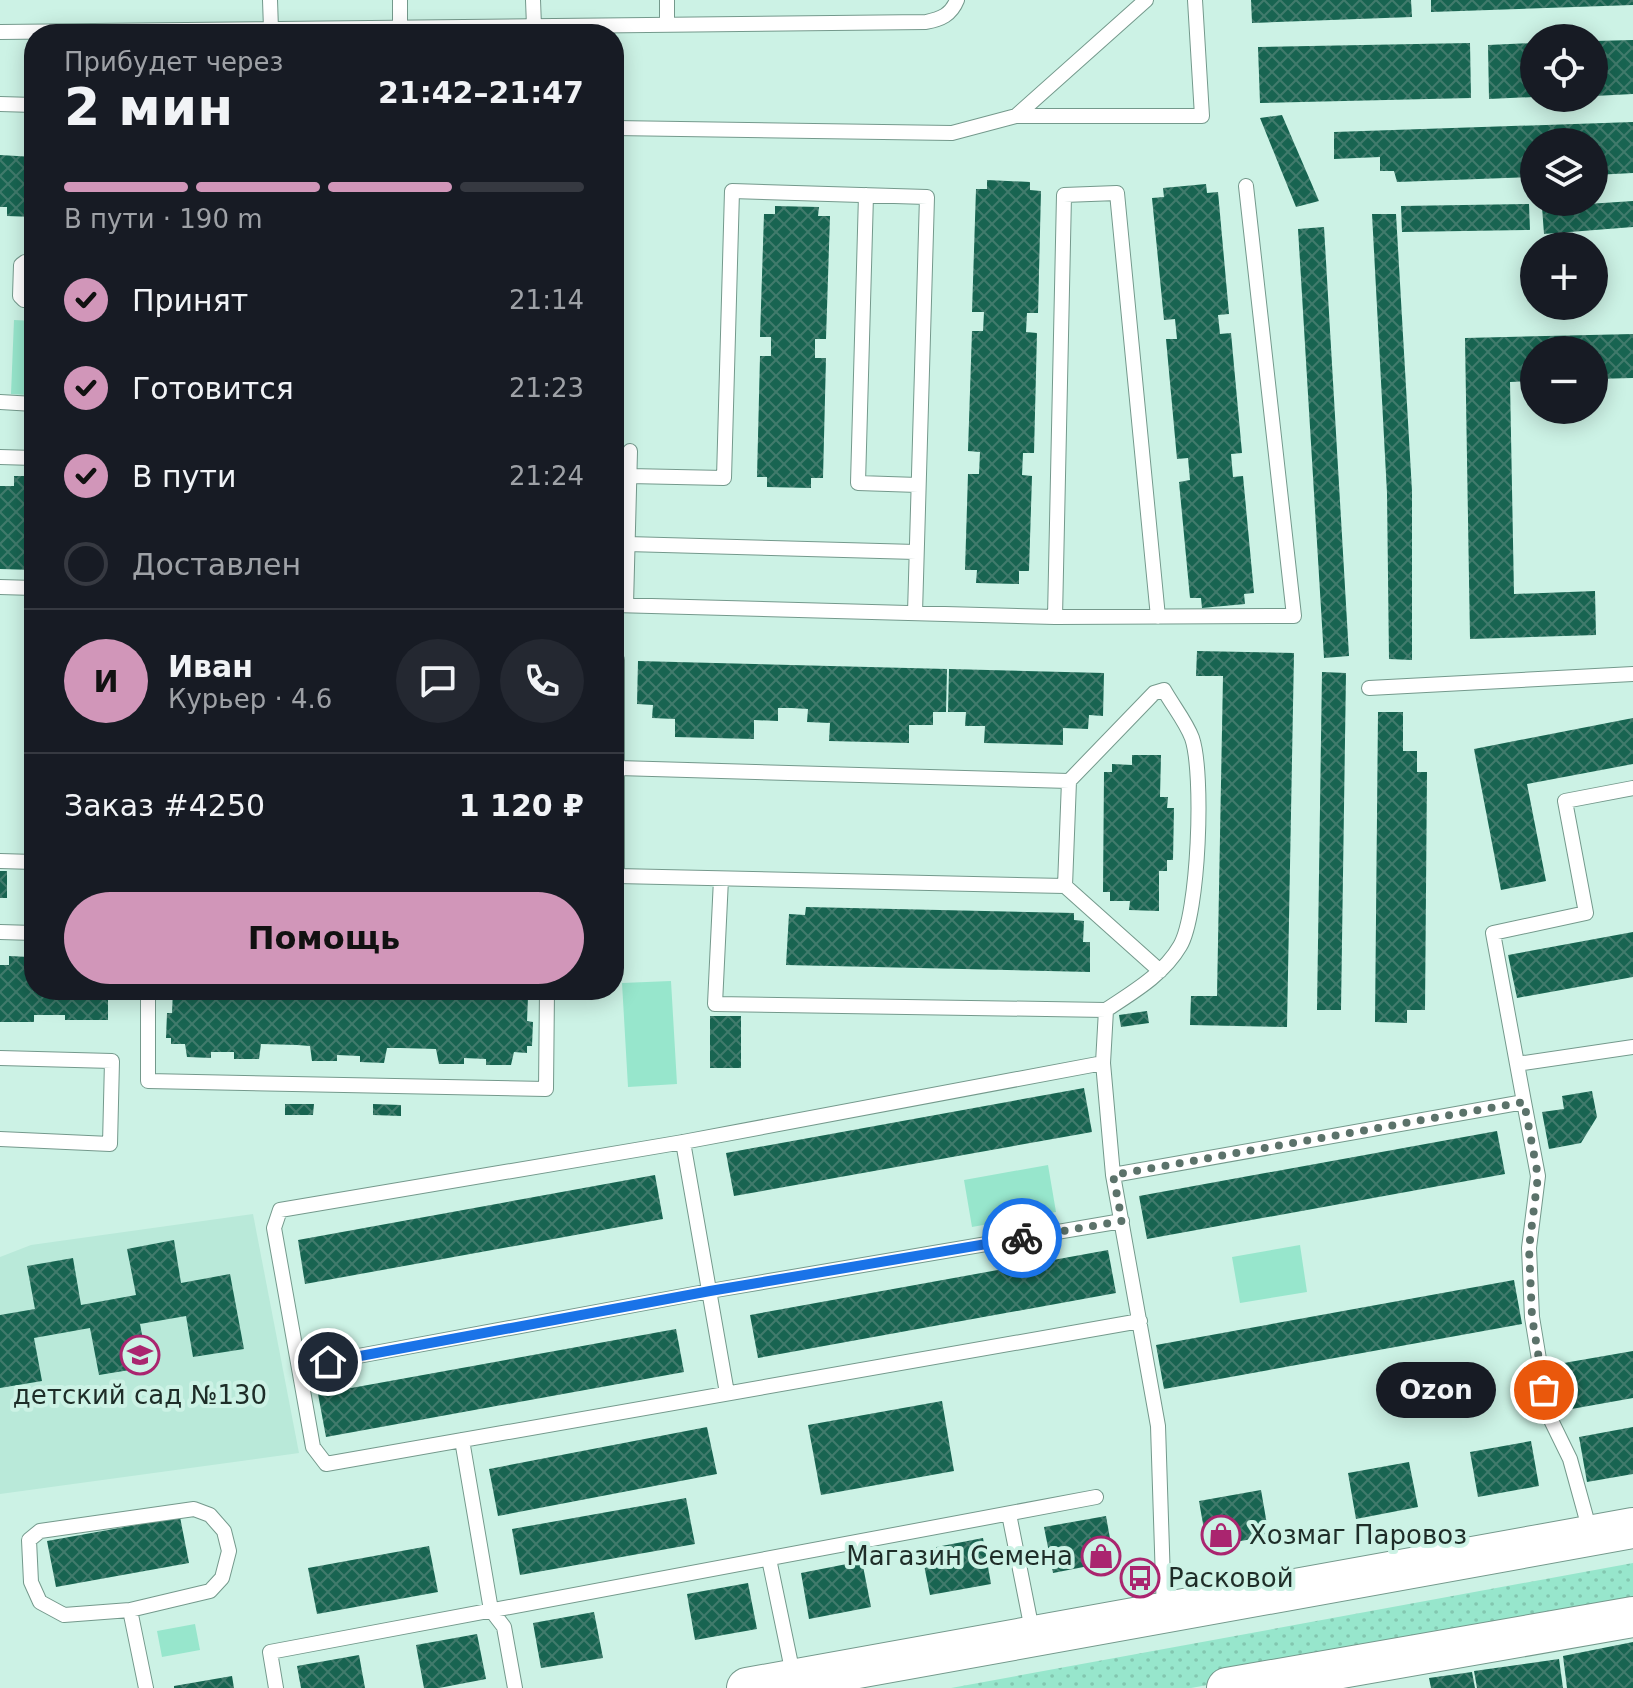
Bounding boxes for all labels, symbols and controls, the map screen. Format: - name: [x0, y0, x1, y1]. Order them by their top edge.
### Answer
- map controls: [1520, 24, 1608, 424]
- button: locate: [1520, 24, 1608, 112]
- text: Прибудет через: [64, 47, 283, 77]
- text: 21:42–21:47: [378, 75, 584, 110]
- text: 2 мин: [64, 77, 233, 137]
- button: layers: [1520, 128, 1608, 216]
- text: В пути · 190 m: [64, 204, 263, 234]
- button: +: [1520, 232, 1608, 320]
- icon: check: [64, 278, 108, 322]
- text: Принят: [132, 283, 248, 318]
- text: 21:14: [509, 285, 584, 315]
- button: −: [1520, 336, 1608, 424]
- icon: check: [64, 366, 108, 410]
- text: Готовится: [132, 371, 294, 406]
- text: 21:23: [509, 373, 584, 403]
- icon: check: [64, 454, 108, 498]
- text: В пути: [132, 459, 236, 494]
- text: 21:24: [509, 461, 584, 491]
- text: Доставлен: [132, 547, 301, 582]
- button: chat: [396, 639, 480, 723]
- button: phone: [500, 639, 584, 723]
- text: Иван: [168, 649, 253, 684]
- text: И: [93, 664, 119, 699]
- text: Курьер · 4.6: [168, 684, 332, 714]
- text: Заказ #4250: [64, 788, 265, 823]
- text: 1 120 ₽: [459, 788, 584, 823]
- button: Помощь: [64, 892, 584, 984]
- courier: [982, 1198, 1062, 1278]
- icon: bike: [1000, 1216, 1044, 1260]
- pin: [294, 1328, 362, 1396]
- school or university icon: детский сад №130: [119, 1334, 161, 1376]
- icon: home: [306, 1340, 350, 1384]
- pin: [1510, 1356, 1578, 1424]
- callout: Ozon: [1376, 1362, 1496, 1418]
- icon: bag: [1522, 1368, 1566, 1412]
- text: Ozon: [1399, 1375, 1473, 1405]
- place label: детский сад №130: [13, 1380, 267, 1410]
- shop icon: Хозмаг Паровоз: [1200, 1514, 1242, 1556]
- place label: Хозмаг Паровоз: [1249, 1520, 1467, 1550]
- shop icon: Магазин Семена: [1080, 1535, 1122, 1577]
- place label: Магазин Семена: [846, 1541, 1073, 1571]
- bus stop icon: Расковой: [1119, 1557, 1161, 1599]
- place label: Расковой: [1168, 1563, 1294, 1593]

